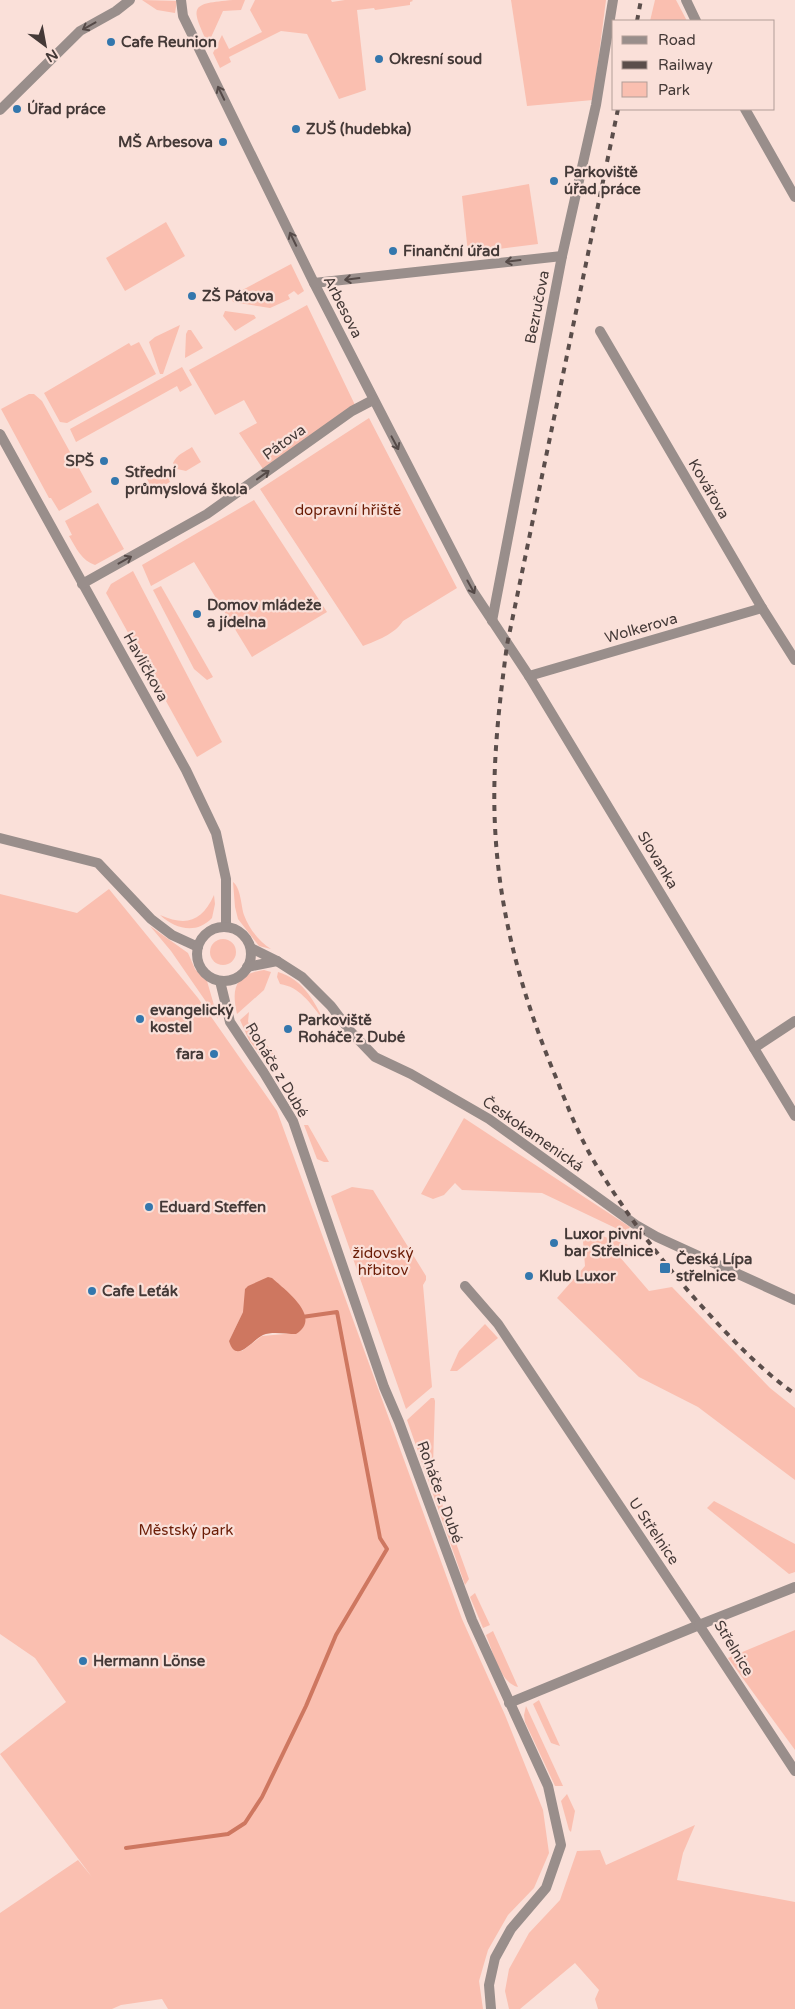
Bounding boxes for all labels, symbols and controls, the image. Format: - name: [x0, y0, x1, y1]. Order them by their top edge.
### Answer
- north arrow: [20, 20, 70, 70]
- legend: [612, 20, 775, 110]
- one-way arrow: [82, 22, 97, 31]
- text: Road: [658, 31, 696, 49]
- place label: Cafe Reunion: [121, 33, 217, 51]
- marker: Cafe Reunion: [105, 36, 117, 48]
- text: N: [42, 45, 61, 66]
- place label: Okresní soud: [389, 50, 482, 68]
- marker: Okresní soud: [373, 53, 385, 65]
- text: Railway: [658, 56, 713, 74]
- text: Park: [658, 81, 690, 99]
- one-way arrow: [216, 86, 226, 101]
- place label: Úřad práce: [27, 99, 106, 119]
- marker: Úřad práce: [11, 103, 23, 115]
- place label: ZUŠ (hudebka): [306, 120, 412, 138]
- marker: ZUŠ (hudebka): [290, 123, 302, 135]
- place label: MŠ Arbesova: [118, 133, 213, 151]
- marker: MŠ Arbesova: [217, 136, 229, 148]
- place label: Parkoviště úřad práce: [564, 163, 641, 199]
- marker: Parkoviště úřad práce: [548, 175, 560, 187]
- one-way arrow: [287, 232, 297, 247]
- place label: Finanční úřad: [403, 242, 500, 260]
- marker: Finanční úřad: [387, 245, 399, 257]
- one-way arrow: [506, 256, 522, 266]
- street label: Bezručova: [521, 269, 553, 345]
- street label: Arbesova: [320, 273, 366, 341]
- one-way arrow: [344, 274, 360, 284]
- place label: ZŠ Pátova: [202, 287, 274, 305]
- marker: ZŠ Pátova: [186, 290, 198, 302]
- street label: Pátova: [259, 420, 309, 464]
- one-way arrow: [391, 435, 400, 450]
- place label: SPŠ: [65, 452, 94, 470]
- marker: SPŠ: [98, 455, 110, 467]
- street label: Kovářova: [685, 456, 733, 522]
- place label: Střední průmyslová škola: [125, 463, 248, 499]
- one-way arrow: [256, 470, 269, 481]
- marker: Střední průmyslová škola: [109, 475, 121, 487]
- park label: dopravní hřiště: [295, 501, 401, 519]
- one-way arrow: [117, 555, 131, 565]
- one-way arrow: [466, 579, 476, 594]
- place label: Domov mládeže a jídelna: [207, 596, 322, 632]
- marker: Domov mládeže a jídelna: [191, 608, 203, 620]
- street label: Wolkerova: [603, 609, 679, 647]
- street label: Havlíčkova: [120, 629, 172, 705]
- street label: Slovanka: [634, 828, 682, 892]
- place label: evangelický kostel: [150, 1001, 234, 1036]
- place label: Parkoviště Roháče z Dubé: [298, 1011, 406, 1046]
- marker: evangelický kostel: [134, 1013, 146, 1025]
- street label: Roháče z Dubé: [242, 1019, 312, 1121]
- marker: Parkoviště Roháče z Dubé: [282, 1023, 294, 1035]
- place label: fara: [175, 1045, 204, 1063]
- marker: fara: [208, 1048, 220, 1060]
- street label: Českokamenická: [479, 1092, 587, 1176]
- place label: Eduard Steffen: [159, 1198, 266, 1216]
- marker: Eduard Steffen: [143, 1201, 155, 1213]
- place label: Luxor pivní bar Střelnice: [564, 1225, 654, 1260]
- marker: Luxor pivní bar Střelnice: [548, 1237, 560, 1249]
- park label: židovský hřbitov: [352, 1244, 414, 1279]
- place label: Česká Lípa střelnice: [676, 1250, 753, 1285]
- marker: Česká Lípa střelnice: [658, 1261, 672, 1275]
- place label: Klub Luxor: [539, 1267, 616, 1285]
- marker: Klub Luxor: [523, 1270, 535, 1282]
- place label: Cafe Leťák: [102, 1282, 178, 1300]
- marker: Cafe Leťák: [86, 1285, 98, 1297]
- street label: Roháče z Dubé: [413, 1439, 467, 1545]
- street label: U Střelnice: [625, 1494, 683, 1568]
- park label: Městský park: [139, 1521, 233, 1539]
- street label: Střelnice: [710, 1617, 758, 1679]
- place label: Hermann Lönse: [93, 1652, 206, 1670]
- marker: Hermann Lönse: [77, 1655, 89, 1667]

